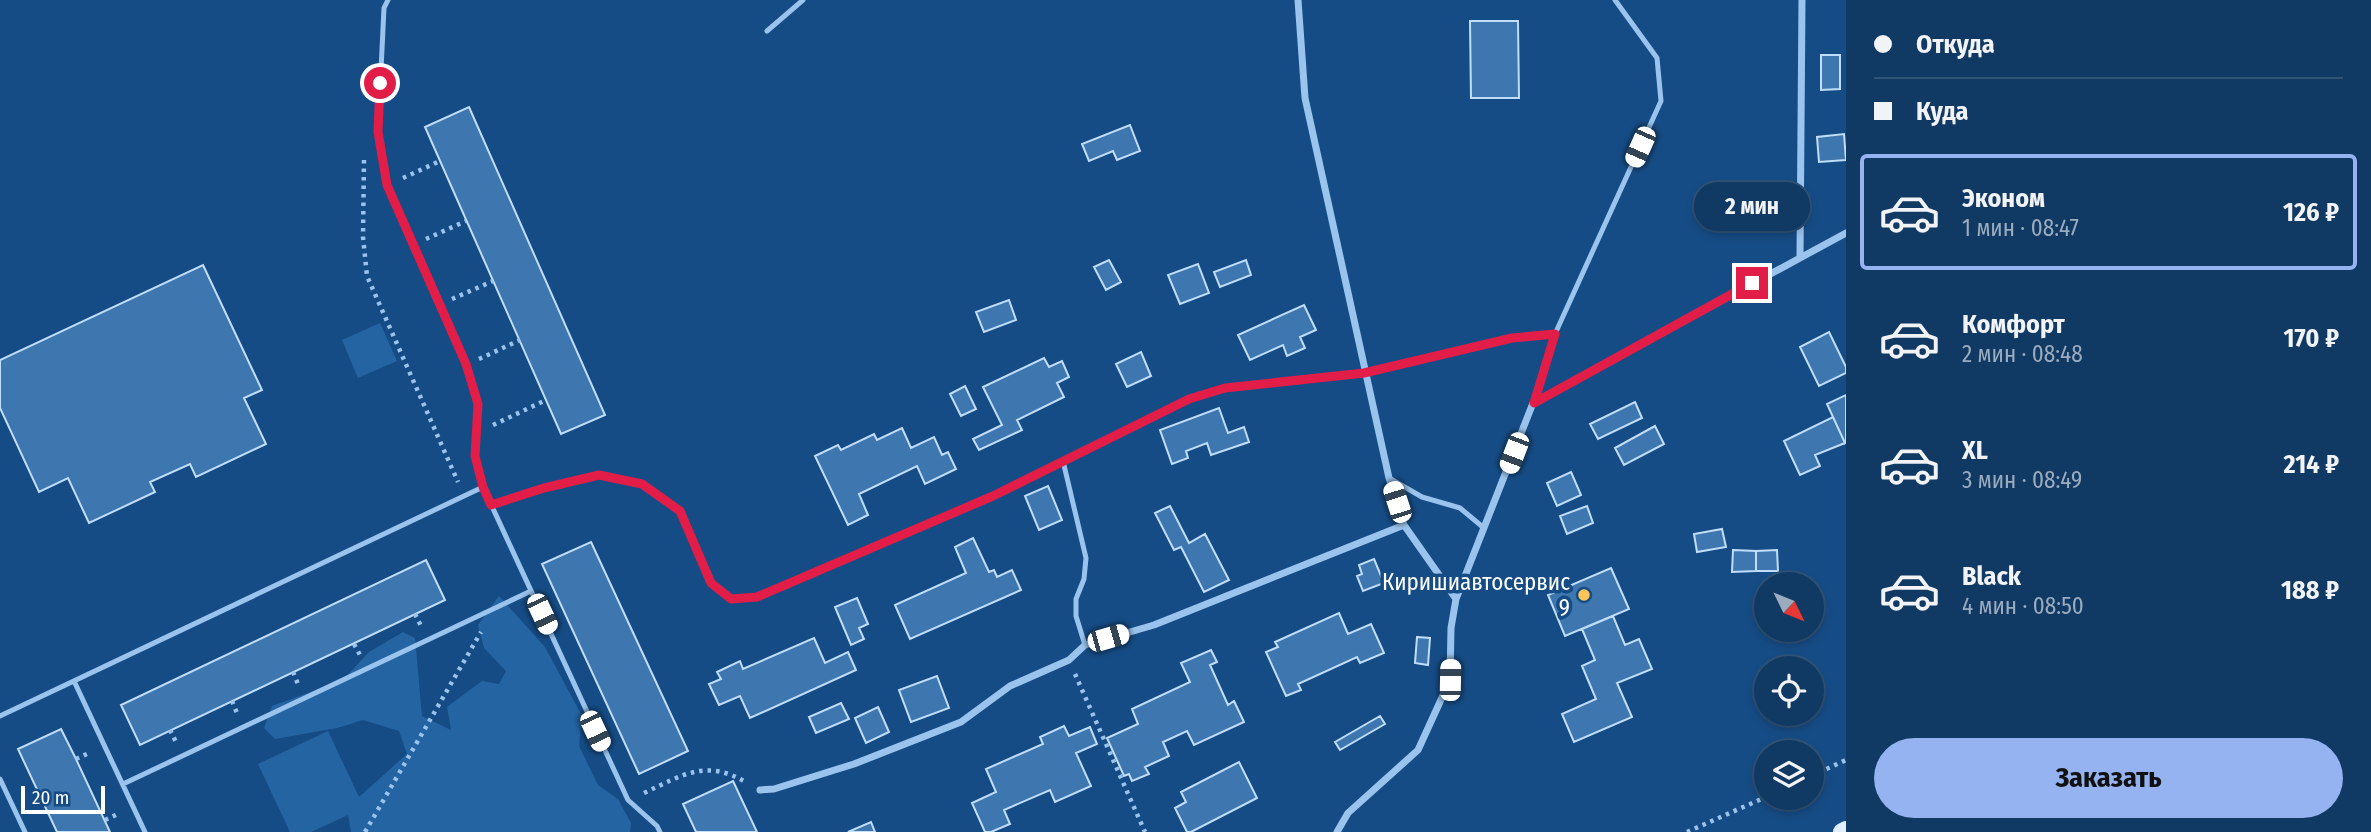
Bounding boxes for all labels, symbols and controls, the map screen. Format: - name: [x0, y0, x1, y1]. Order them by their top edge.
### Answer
- text: Откуда: [1916, 29, 1995, 60]
- route start: [364, 67, 396, 99]
- text: Куда: [1916, 96, 1969, 127]
- car: [1622, 124, 1659, 170]
- icon: car: [1878, 181, 1941, 244]
- callout: 2 мин: [1694, 182, 1810, 230]
- text: Эконом: [1962, 183, 2045, 214]
- text: 2 мин: [1725, 192, 1779, 220]
- text: 126 ₽: [2283, 197, 2339, 228]
- text: 1 мин · 08:47: [1962, 214, 2079, 242]
- route end: [1736, 267, 1768, 299]
- icon: car: [1878, 307, 1941, 370]
- text: Комфорт: [1962, 309, 2065, 340]
- text: 170 ₽: [2283, 323, 2339, 354]
- text: 2 мин · 08:48: [1962, 340, 2083, 368]
- car: [1497, 430, 1532, 476]
- icon: car: [1878, 433, 1941, 496]
- text: XL: [1962, 435, 1988, 466]
- text: 214 ₽: [2284, 449, 2339, 480]
- text: 3 мин · 08:49: [1962, 466, 2082, 494]
- car: [1381, 479, 1414, 525]
- icon: car: [1878, 559, 1941, 622]
- text: Black: [1962, 561, 2021, 592]
- place label: Киришиавтосервис 9: [1382, 568, 1570, 622]
- north arrow: [1754, 572, 1824, 642]
- map controls: [1754, 572, 1824, 810]
- text: 188 ₽: [2281, 575, 2339, 606]
- marker: Киришиавтосервис 9: [1576, 587, 1592, 603]
- car: [524, 591, 561, 637]
- text: 4 мин · 08:50: [1962, 592, 2084, 620]
- car: [1085, 622, 1132, 654]
- button: locate: [1754, 656, 1824, 726]
- car: [1440, 659, 1461, 701]
- car: [577, 708, 614, 754]
- button: Заказать: [1874, 738, 2343, 818]
- button: layers: [1754, 740, 1824, 810]
- scale bar: [21, 783, 105, 815]
- text: 20 m: [32, 786, 69, 809]

